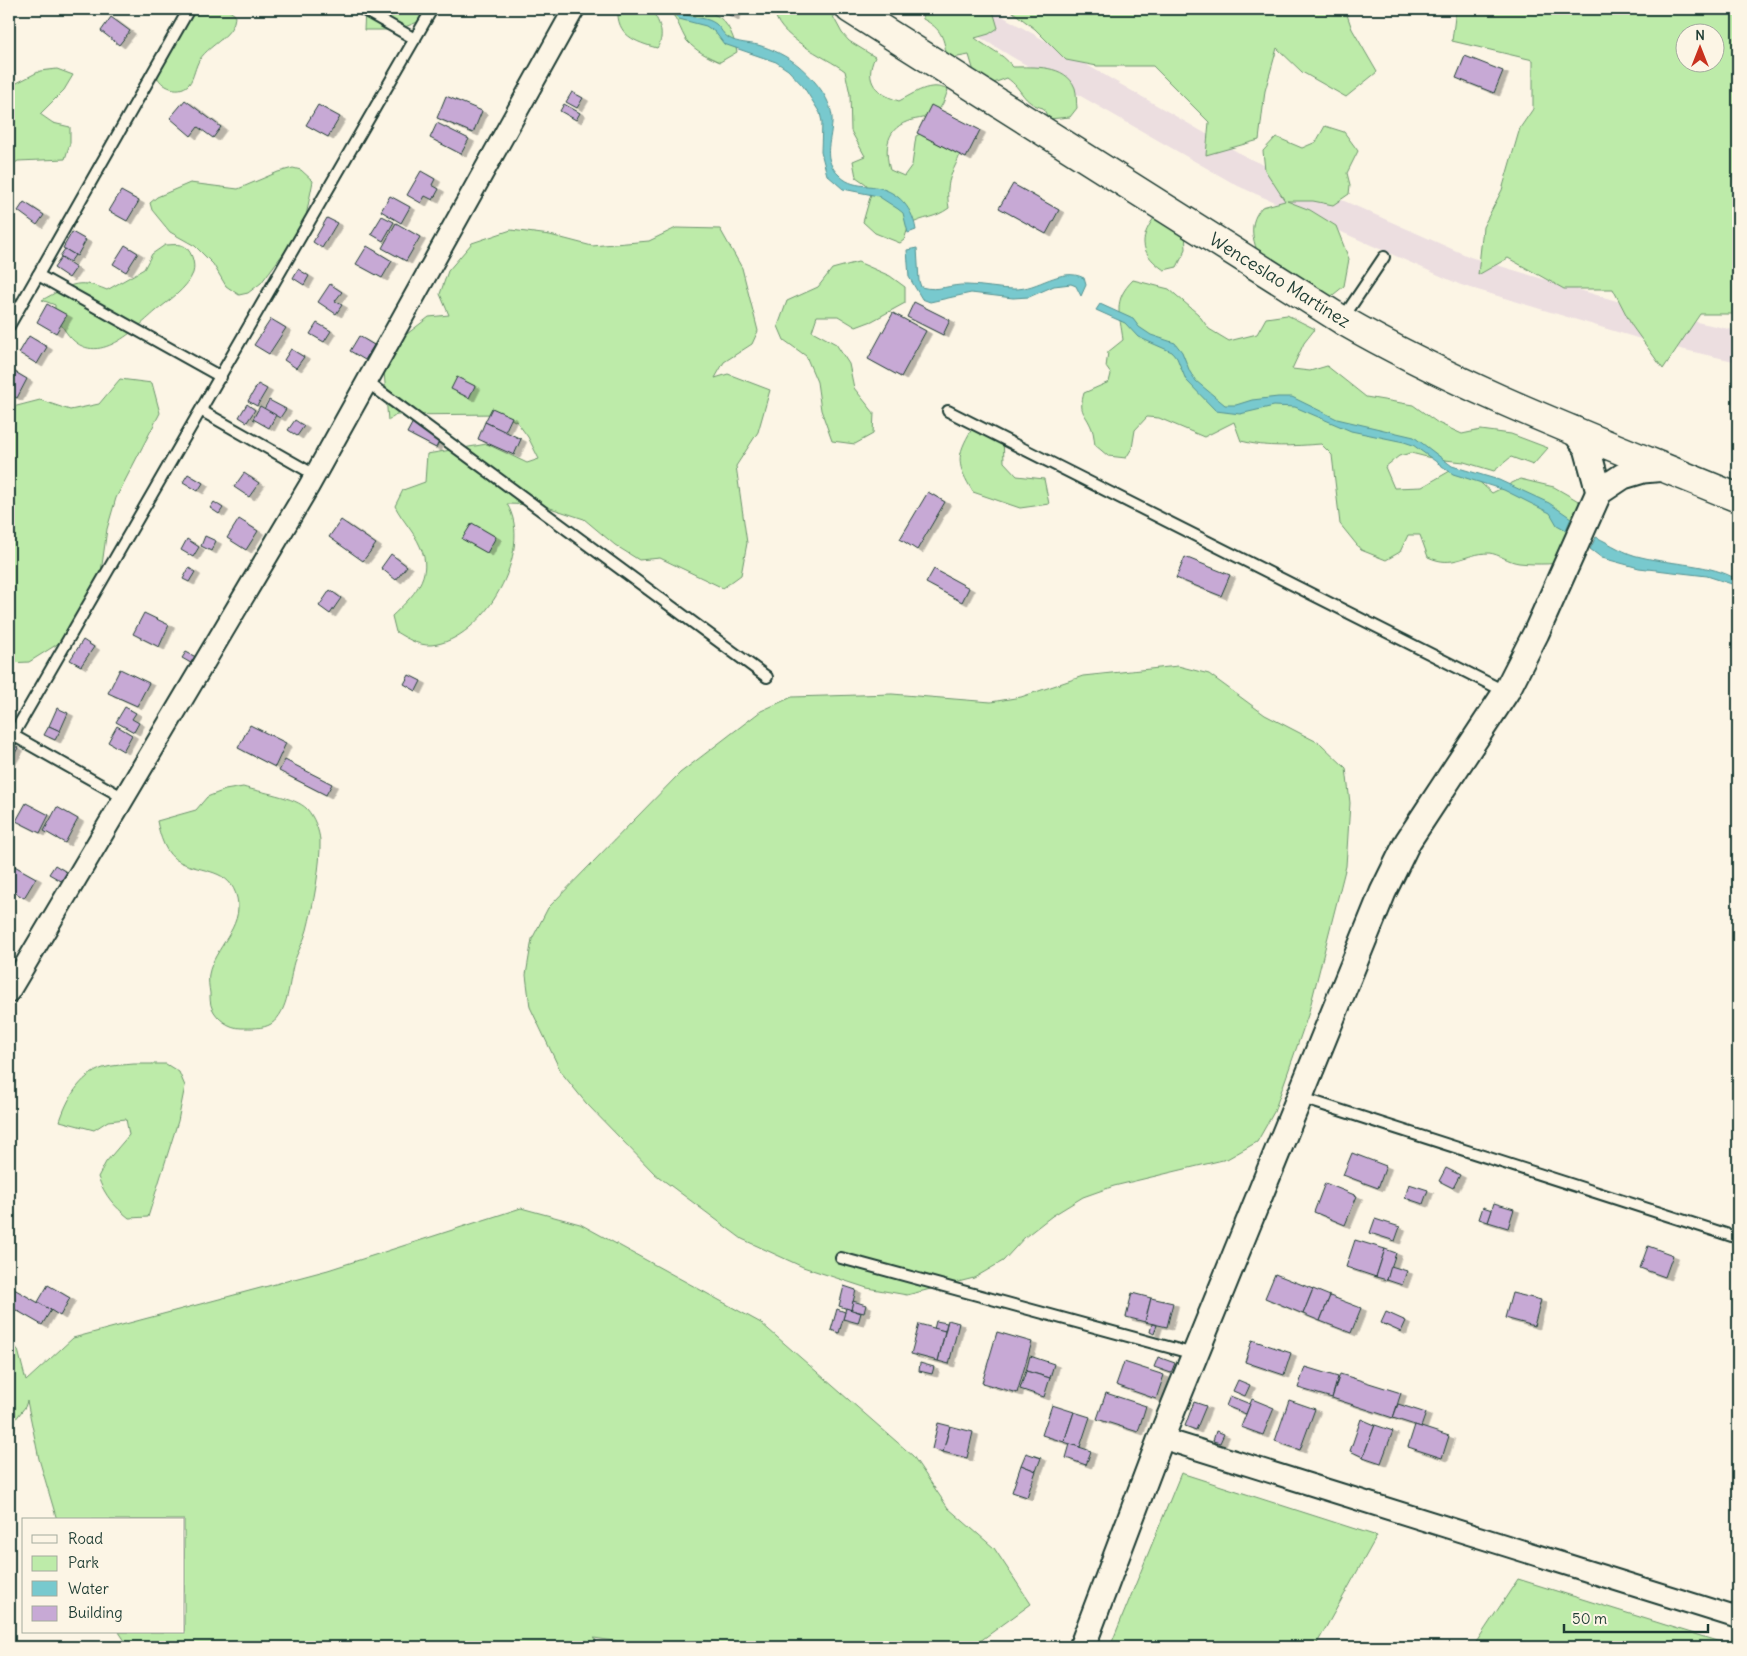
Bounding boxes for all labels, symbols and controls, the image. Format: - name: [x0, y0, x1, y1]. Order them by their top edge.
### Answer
- north arrow: [1674, 22, 1724, 72]
- text: N: [1695, 26, 1705, 44]
- street label: Wenceslao Martínez: [1205, 227, 1355, 333]
- legend: [22, 1518, 185, 1634]
- text: Road: [68, 1529, 103, 1548]
- text: Park: [68, 1553, 99, 1572]
- text: Water: [68, 1579, 109, 1598]
- scale bar: [1564, 1601, 1708, 1633]
- text: Building: [68, 1603, 123, 1622]
- text: 50 m: [1572, 1609, 1607, 1628]

